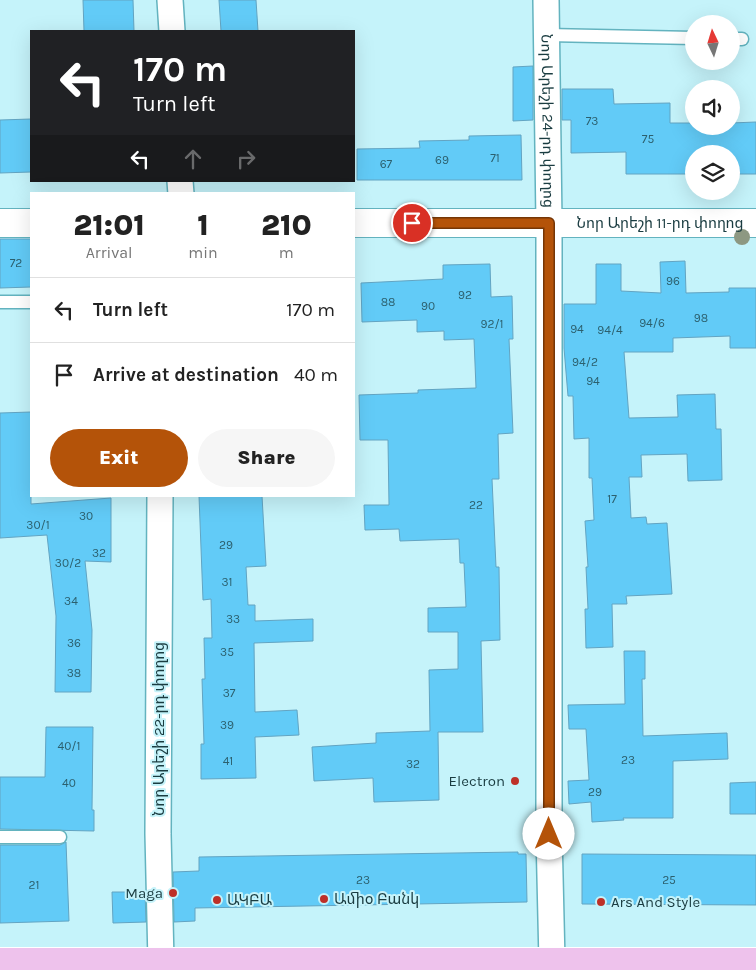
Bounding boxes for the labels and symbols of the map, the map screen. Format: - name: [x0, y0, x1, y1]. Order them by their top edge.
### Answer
- north arrow: [685, 15, 740, 70]
- street label: Նոր Արեշի 24-րդ փողոց: [537, 34, 558, 208]
- house number: 73: [586, 114, 598, 128]
- house number: 75: [642, 132, 654, 146]
- house number: 71: [490, 151, 500, 165]
- house number: 69: [435, 153, 449, 167]
- house number: 67: [380, 157, 393, 171]
- pin: [391, 202, 433, 244]
- street label: Նոր Արեշի 11-րդ փողոց: [577, 214, 743, 232]
- house number: 72: [10, 256, 22, 270]
- house number: 96: [666, 274, 680, 288]
- house number: 92: [458, 288, 472, 302]
- house number: 88: [381, 295, 395, 309]
- house number: 90: [421, 299, 435, 313]
- house number: 98: [694, 311, 708, 325]
- house number: 94/6: [639, 316, 665, 330]
- house number: 92/1: [480, 317, 504, 331]
- house number: 94: [570, 322, 584, 336]
- house number: 94/4: [597, 323, 623, 337]
- house number: 94/2: [572, 355, 598, 369]
- house number: 94: [586, 374, 600, 388]
- house number: 17: [607, 492, 617, 506]
- house number: 22: [469, 498, 483, 512]
- house number: 30: [79, 509, 93, 523]
- house number: 30/1: [26, 518, 50, 532]
- house number: 29: [219, 538, 233, 552]
- house number: 32: [92, 546, 106, 560]
- house number: 30/2: [55, 556, 81, 570]
- house number: 31: [221, 575, 233, 589]
- house number: 34: [64, 594, 78, 608]
- house number: 33: [226, 612, 240, 626]
- house number: 36: [67, 636, 81, 650]
- street label: Նոր Արեշի 22-րդ փողոց: [150, 642, 168, 816]
- house number: 35: [220, 645, 234, 659]
- house number: 38: [67, 666, 81, 680]
- house number: 37: [223, 686, 236, 700]
- house number: 39: [220, 718, 234, 732]
- house number: 40/1: [58, 739, 80, 753]
- house number: 23: [621, 753, 635, 767]
- house number: 41: [223, 754, 233, 768]
- house number: 32: [406, 757, 420, 771]
- place label: Electron: [449, 772, 505, 790]
- marker: Electron: [509, 775, 521, 787]
- house number: 40: [62, 776, 76, 790]
- house number: 29: [588, 785, 602, 799]
- position arrow: [522, 807, 574, 859]
- house number: 23: [356, 873, 370, 887]
- house number: 25: [662, 873, 676, 887]
- house number: 21: [29, 878, 39, 892]
- place label: Maga: [125, 884, 163, 902]
- marker: Maga: [167, 887, 179, 899]
- place label: Ամիօ Բանկ: [334, 890, 419, 908]
- place label: ԱԿԲԱ: [227, 891, 272, 909]
- marker: Ամիօ Բանկ: [318, 893, 330, 905]
- place label: Ars And Style: [611, 893, 700, 911]
- marker: ԱԿԲԱ: [211, 894, 223, 906]
- marker: Ars And Style: [595, 896, 607, 908]

